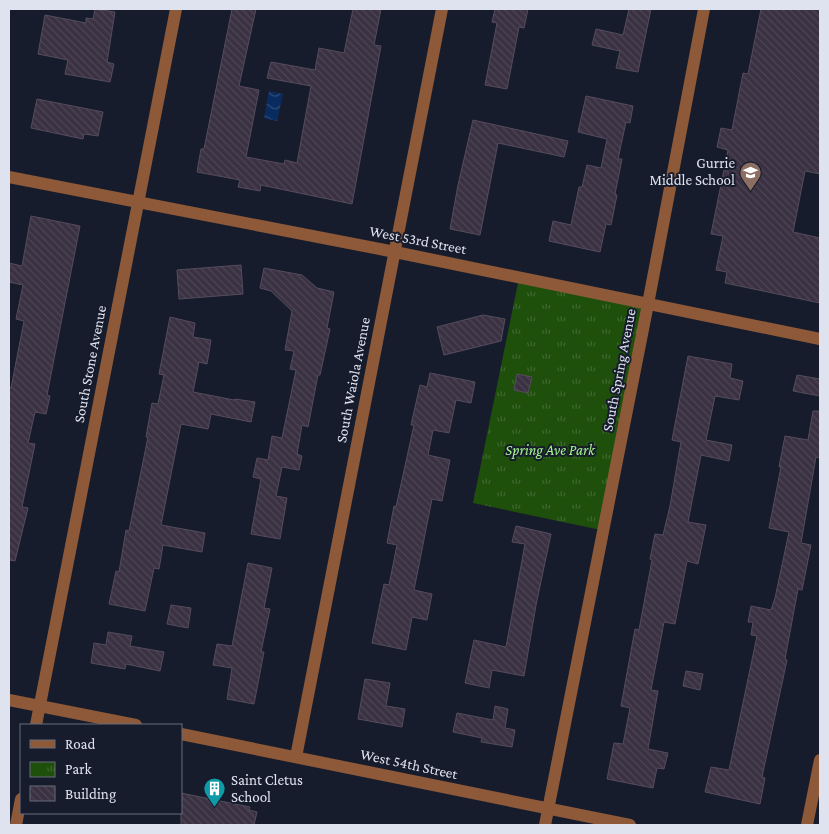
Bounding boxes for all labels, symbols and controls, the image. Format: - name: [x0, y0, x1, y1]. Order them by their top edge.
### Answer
- place label: Gurrie Middle School: [649, 155, 735, 188]
- school or university icon: Gurrie Middle School: [739, 160, 763, 191]
- street label: West 53rd Street: [368, 223, 469, 257]
- street label: South Stone Avenue: [71, 304, 109, 424]
- street label: South Spring Avenue: [599, 307, 640, 433]
- street label: South Waiola Avenue: [333, 315, 373, 444]
- park label: Spring Ave Park: [505, 442, 596, 459]
- legend: [20, 724, 182, 814]
- text: Road: [65, 736, 96, 752]
- street label: West 54th Street: [359, 746, 460, 782]
- text: Park: [65, 761, 92, 777]
- place label: Saint Cletus School: [231, 772, 303, 805]
- building icon: Saint Cletus School: [203, 777, 227, 808]
- text: Building: [65, 786, 116, 803]

